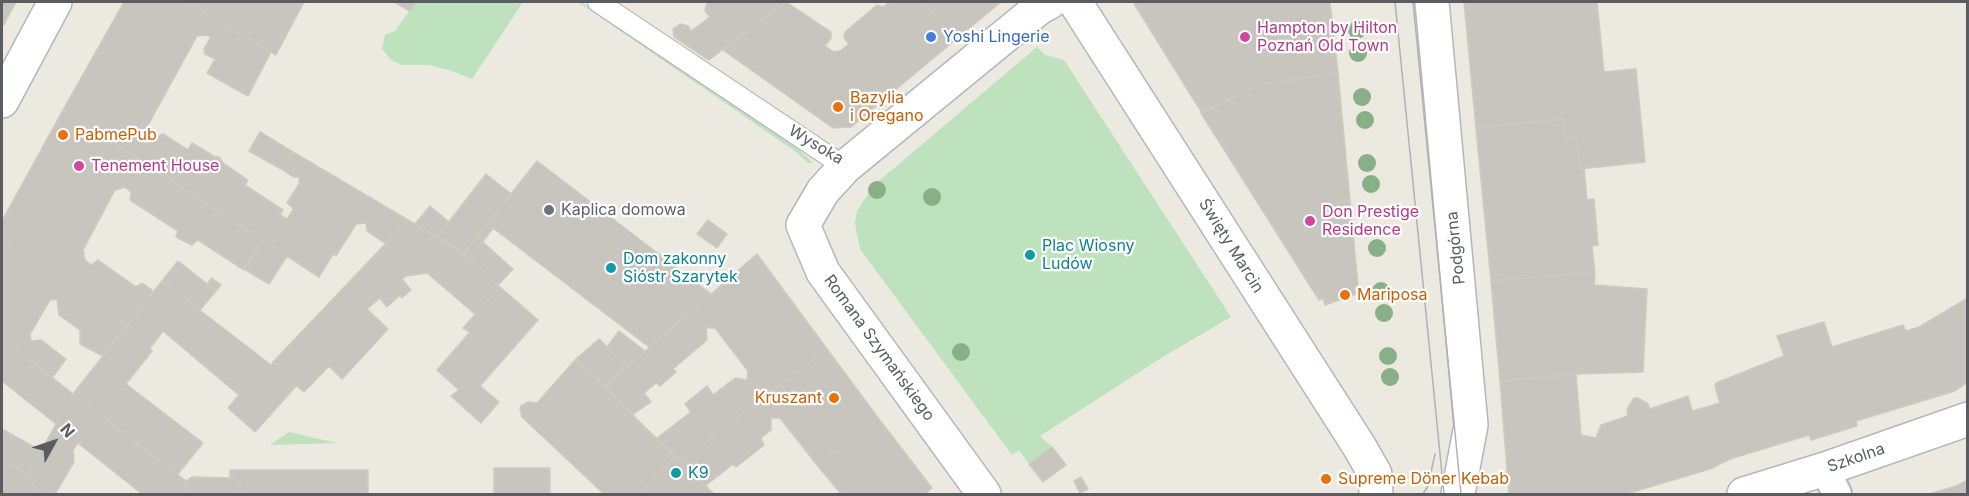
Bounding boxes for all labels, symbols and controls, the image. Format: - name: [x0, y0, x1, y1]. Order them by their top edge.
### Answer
- place label: Hampton by Hilton Poznań Old Town: [1257, 18, 1397, 56]
- place label: Yoshi Lingerie: [943, 27, 1050, 47]
- marker: Yoshi Lingerie: [924, 30, 938, 44]
- marker: Hampton by Hilton Poznań Old Town: [1238, 30, 1252, 44]
- place label: Bazylia i Oregano: [850, 88, 924, 126]
- marker: Bazylia i Oregano: [831, 100, 845, 114]
- street label: Wysoka: [785, 121, 847, 169]
- place label: PabmePub: [75, 125, 157, 145]
- marker: PabmePub: [56, 128, 70, 142]
- place label: Tenement House: [91, 156, 219, 176]
- marker: Tenement House: [72, 159, 86, 173]
- street label: Święty Marcin: [1194, 195, 1268, 297]
- place label: Kaplica domowa: [561, 200, 686, 220]
- place label: Don Prestige Residence: [1322, 202, 1419, 240]
- marker: Kaplica domowa: [542, 203, 556, 217]
- street label: Podgórna: [1443, 210, 1469, 286]
- marker: Don Prestige Residence: [1303, 214, 1317, 228]
- place label: Plac Wiosny Ludów: [1042, 236, 1135, 274]
- marker: Plac Wiosny Ludów: [1023, 248, 1037, 262]
- place label: Dom zakonny Sióstr Szarytek: [623, 249, 738, 287]
- marker: Dom zakonny Sióstr Szarytek: [604, 261, 618, 275]
- street label: Romana Szymańskiego: [820, 271, 938, 425]
- place label: Mariposa: [1357, 285, 1427, 305]
- marker: Mariposa: [1338, 288, 1352, 302]
- place label: Kruszant: [755, 388, 822, 408]
- marker: Kruszant: [827, 391, 841, 405]
- north arrow: [24, 412, 84, 472]
- text: N: [56, 419, 79, 442]
- street label: Szkolna: [1825, 439, 1887, 477]
- place label: K9: [688, 463, 709, 483]
- marker: K9: [669, 466, 683, 480]
- place label: Supreme Döner Kebab: [1338, 469, 1509, 489]
- marker: Supreme Döner Kebab: [1319, 472, 1333, 486]

